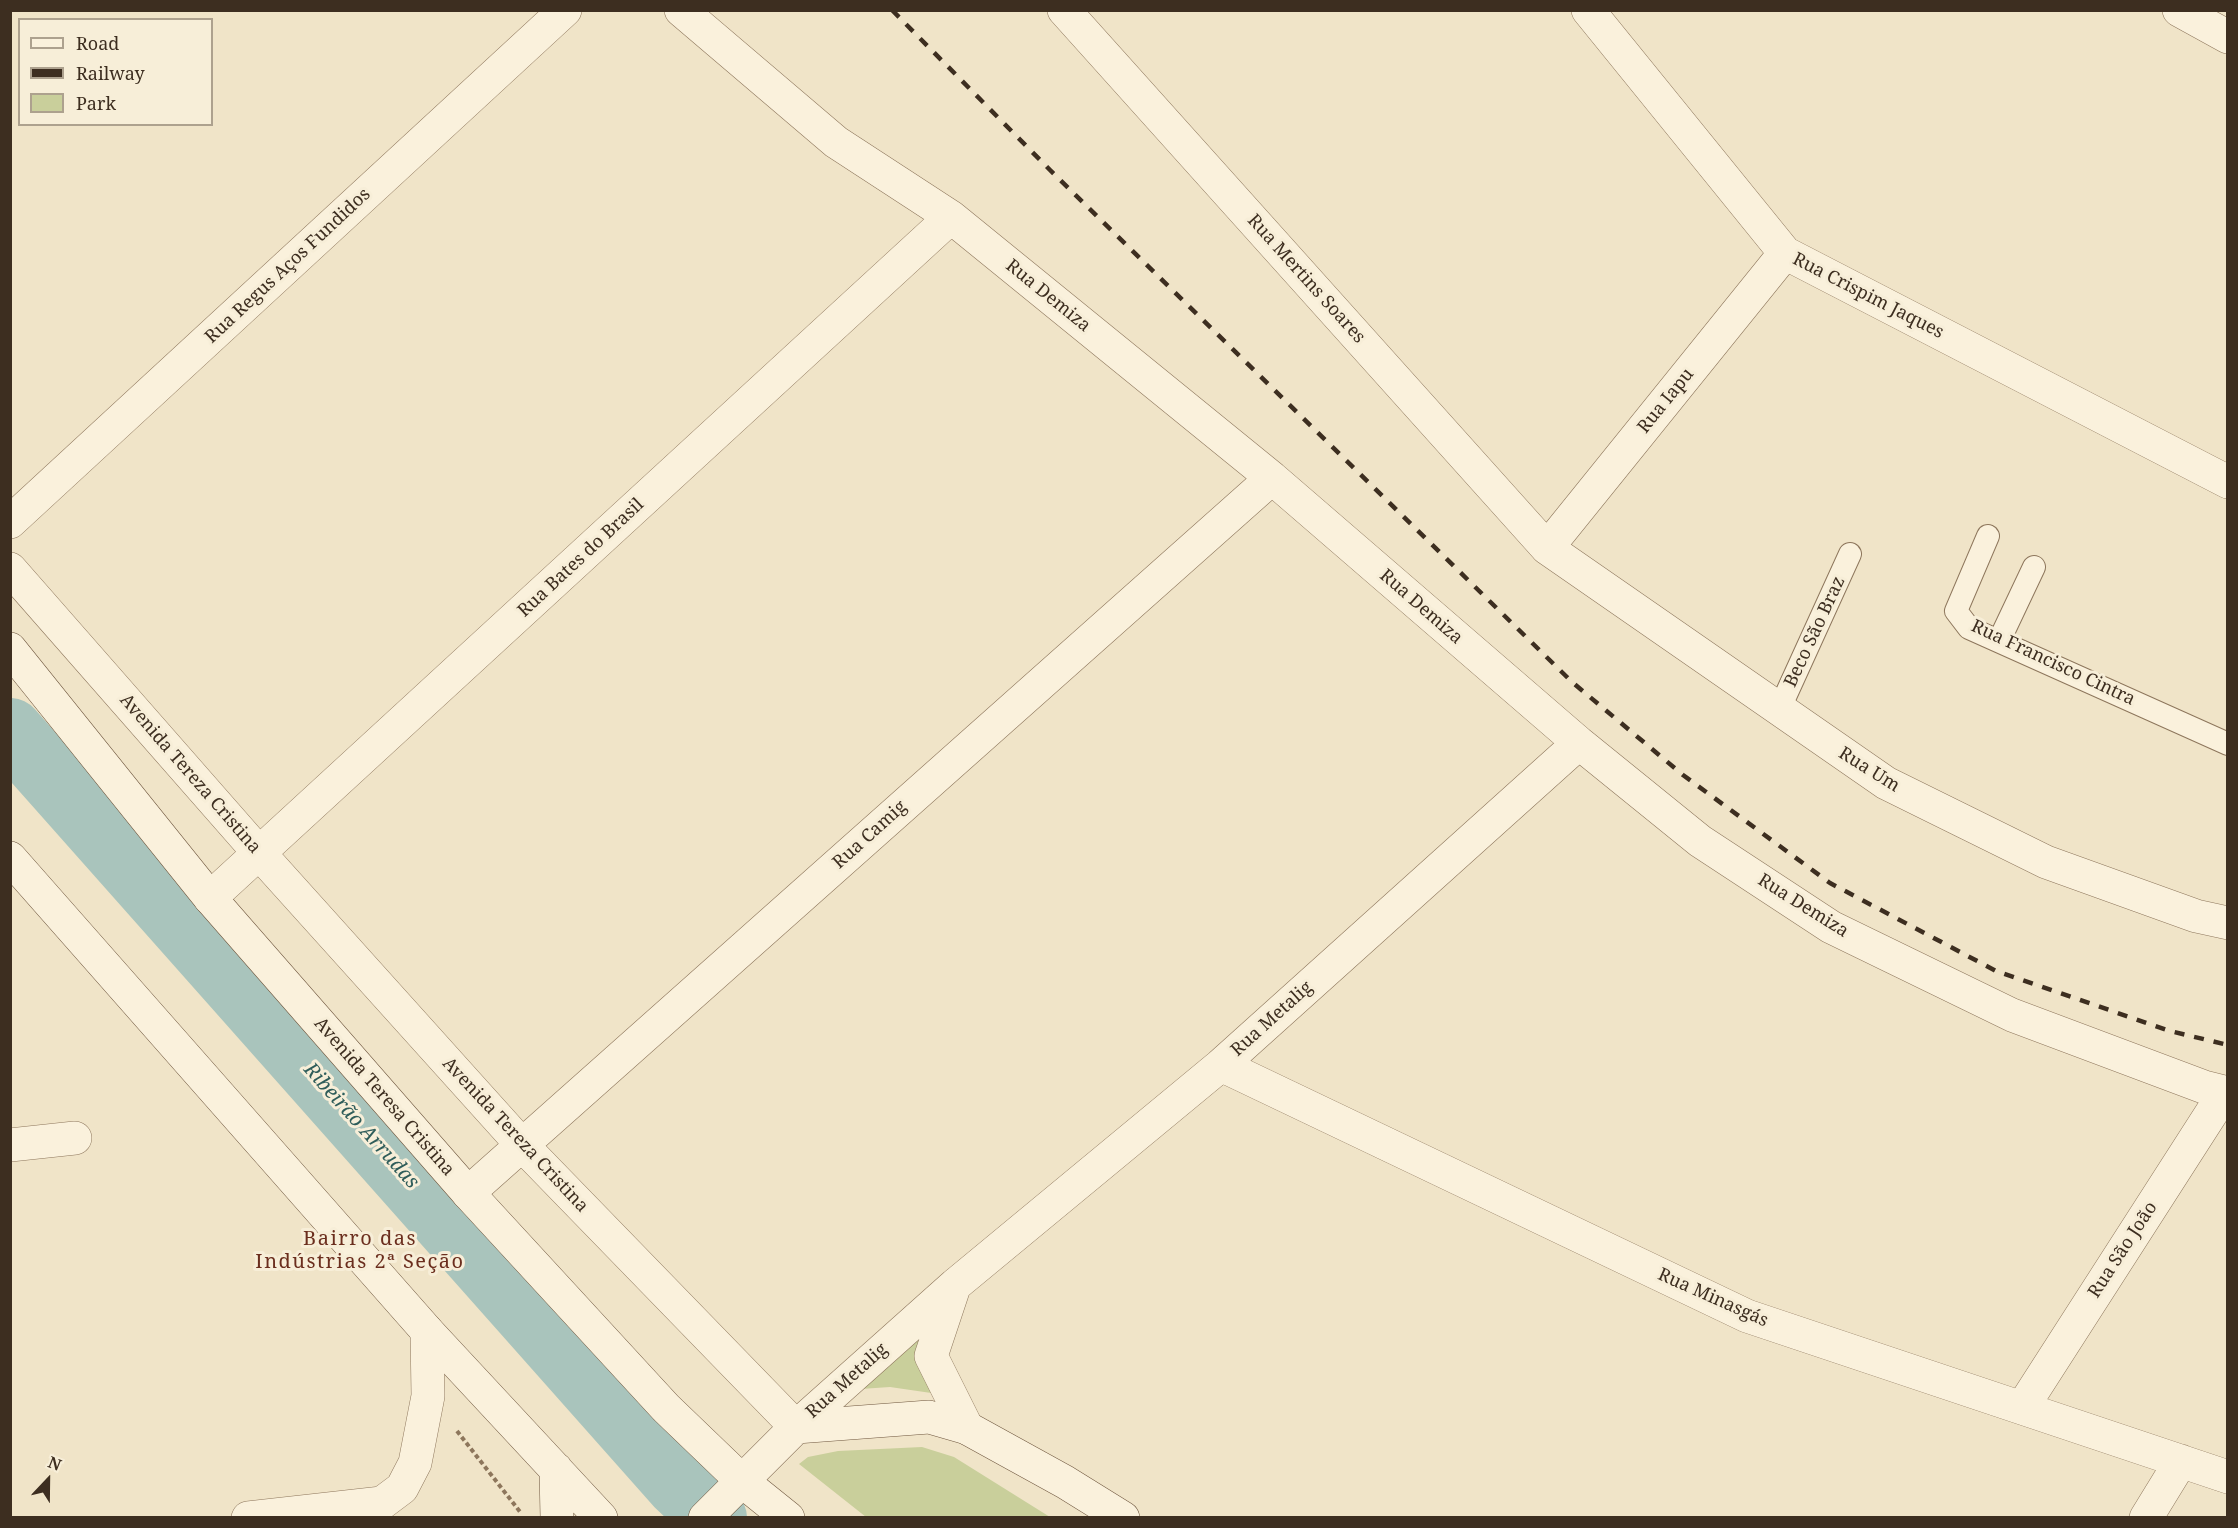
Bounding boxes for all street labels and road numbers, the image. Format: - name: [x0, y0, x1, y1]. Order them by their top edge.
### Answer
- street label: Rua Regus Aços Fundidos: [201, 184, 375, 348]
- street label: Rua Mertins Soares: [1242, 210, 1370, 348]
- street label: Rua Crispim Jaques: [1789, 249, 1947, 343]
- street label: Rua Demiza: [1001, 255, 1095, 337]
- street label: Rua Iapu: [1633, 364, 1699, 438]
- street label: Rua Bates do Brasil: [514, 494, 648, 622]
- street label: Rua Demiza: [1375, 565, 1467, 649]
- street label: Beco São Braz: [1780, 573, 1850, 691]
- street label: Rua Francisco Cintra: [1968, 616, 2138, 710]
- street label: Avenida Tereza Cristina: [115, 690, 265, 858]
- street label: Rua Um: [1834, 743, 1904, 797]
- street label: Rua Camig: [829, 796, 911, 874]
- street label: Rua Demiza: [1754, 870, 1852, 942]
- street label: Rua Metalig: [1227, 977, 1317, 1061]
- street label: Avenida Teresa Cristina: [309, 1013, 459, 1181]
- street label: Avenida Tereza Cristina: [438, 1053, 592, 1217]
- street label: Rua São João: [2084, 1198, 2162, 1302]
- street label: Rua Minasgás: [1654, 1264, 1772, 1332]
- street label: Rua Metalig: [802, 1339, 892, 1423]

